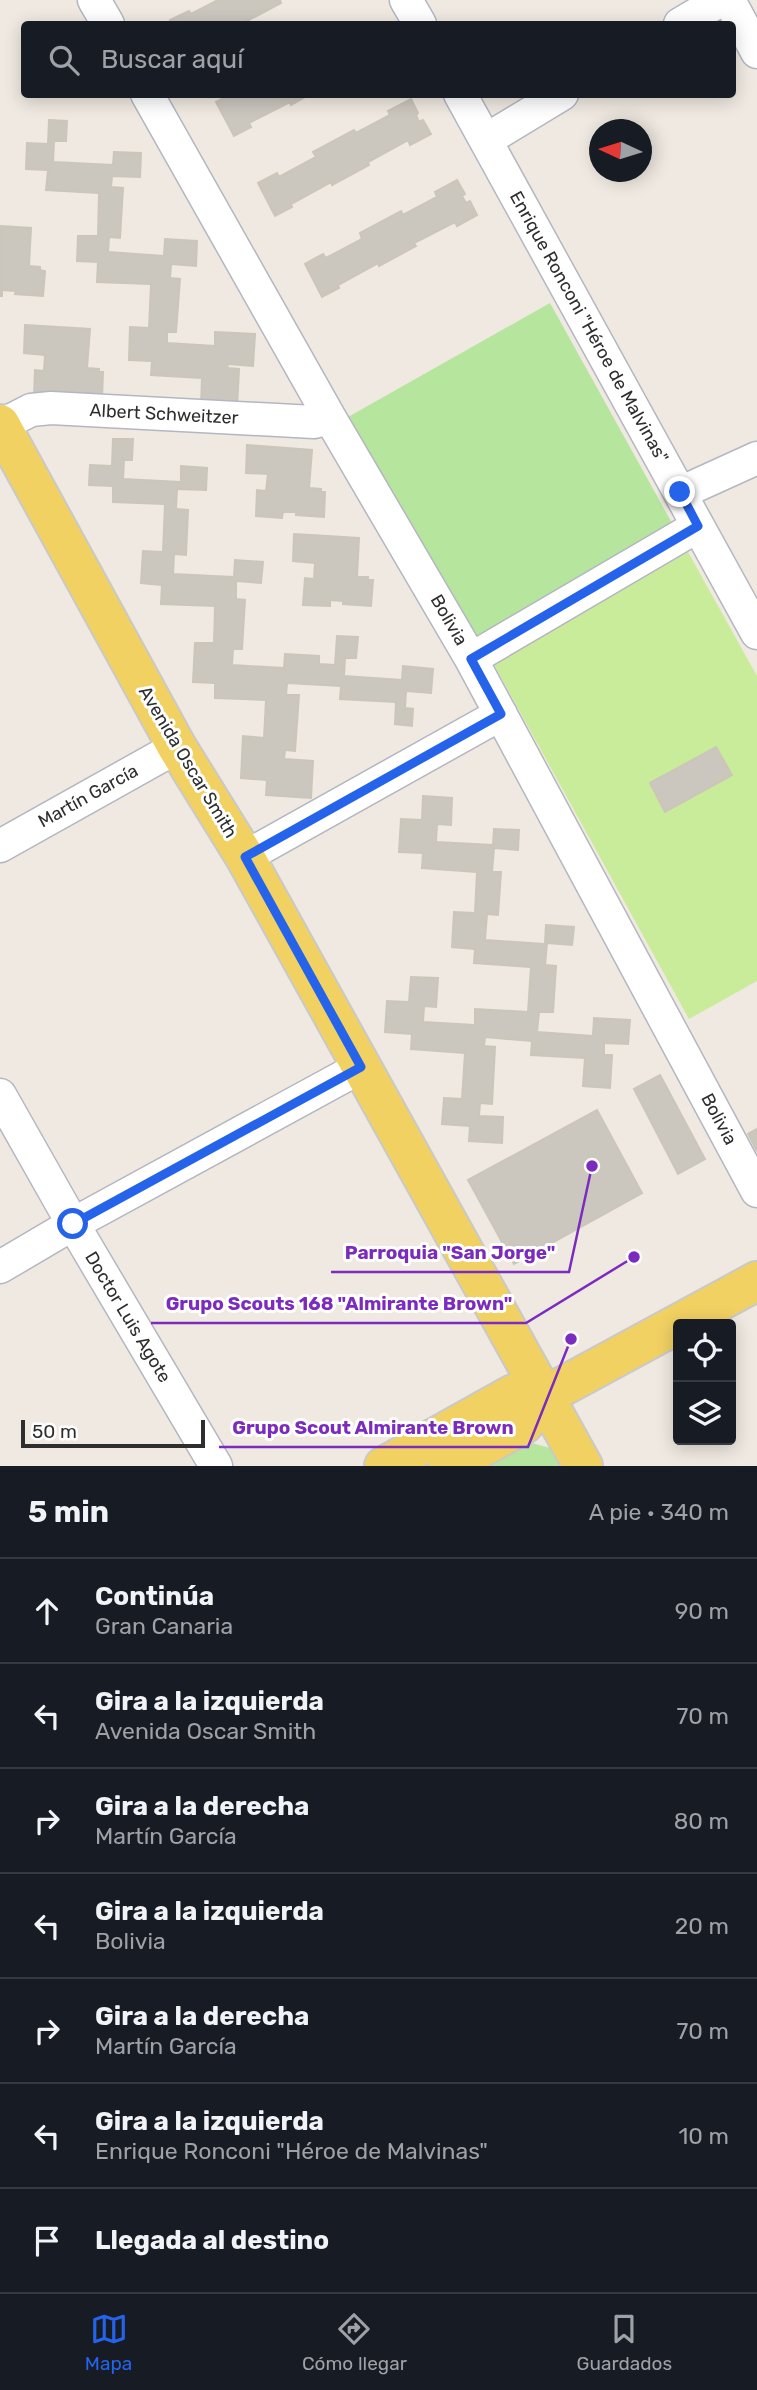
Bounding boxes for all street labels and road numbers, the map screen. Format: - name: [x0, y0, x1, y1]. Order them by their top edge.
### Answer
- street label: Enrique Ronconi "Héroe de Malvinas": [505, 187, 673, 467]
- street label: Albert Schweitzer: [89, 399, 239, 429]
- street label: Bolivia: [426, 591, 472, 649]
- street label: Avenida Oscar Smith: [134, 682, 242, 842]
- street label: Martín García: [34, 760, 142, 832]
- street label: Bolivia: [696, 1089, 742, 1149]
- street label: Doctor Luis Agote: [80, 1247, 176, 1387]

